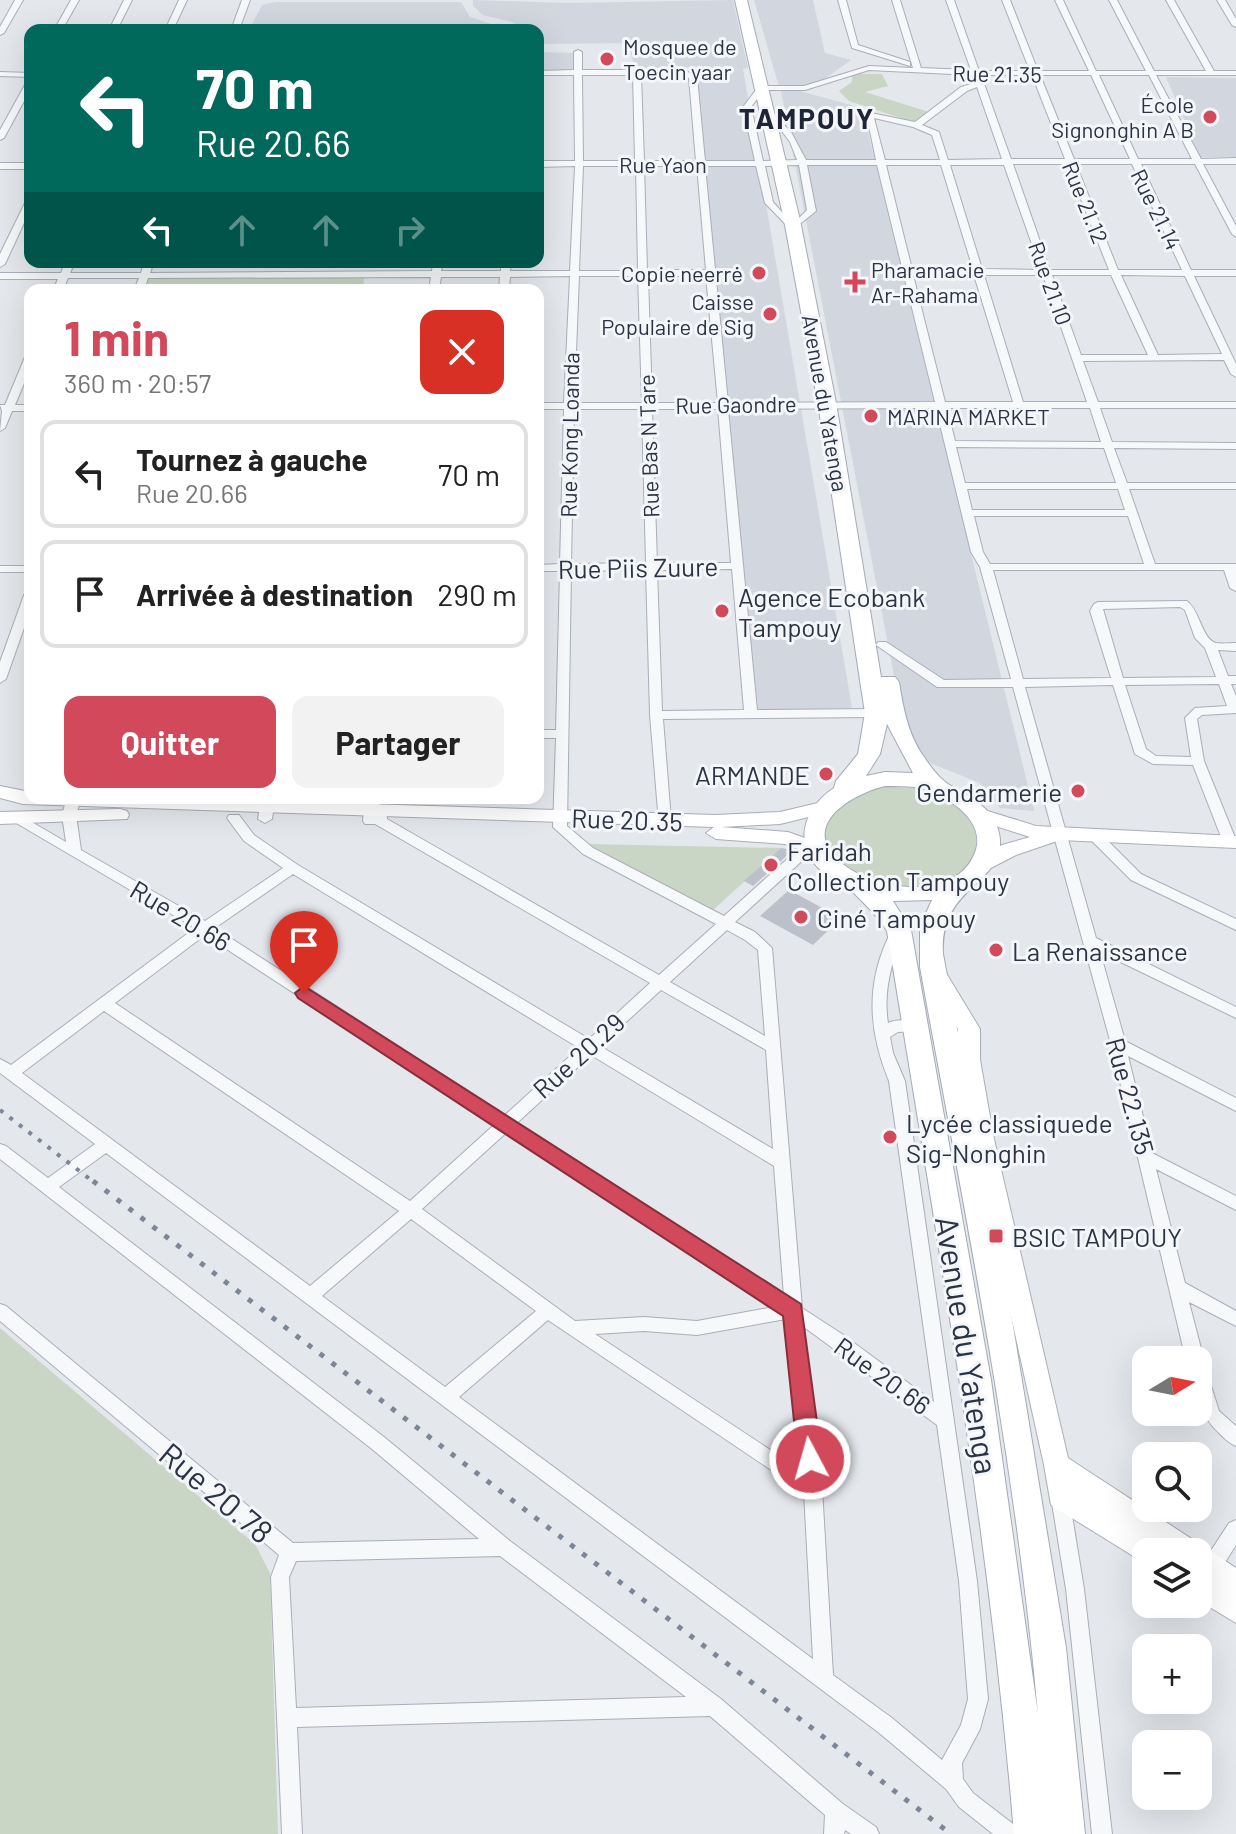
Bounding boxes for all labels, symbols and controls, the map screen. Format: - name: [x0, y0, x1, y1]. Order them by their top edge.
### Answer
- place label: Mosquee de Toecin yaar: [623, 33, 737, 84]
- marker: Mosquee de Toecin yaar: [598, 50, 616, 68]
- text: 70 m: [196, 53, 314, 120]
- icon: left: [64, 56, 168, 160]
- street label: Rue 21.35: [952, 59, 1042, 87]
- place label: École Signonghin A B: [1051, 91, 1194, 142]
- district label: TAMPOUY: [739, 101, 875, 135]
- marker: École Signonghin A B: [1201, 108, 1219, 126]
- text: Rue 20.66: [196, 121, 350, 164]
- street label: Rue Yaon: [619, 151, 707, 177]
- street label: Rue 21.12: [1058, 157, 1114, 247]
- street label: Rue 21.14: [1126, 164, 1188, 254]
- icon: left: [136, 208, 180, 252]
- icon: ahead: [220, 208, 264, 252]
- icon: ahead: [304, 208, 348, 252]
- icon: right: [388, 208, 432, 252]
- street label: Rue 21.10: [1024, 238, 1078, 328]
- place label: Pharamacie Ar-Rahama: [871, 256, 985, 307]
- place label: Copie neerrė: [621, 260, 743, 286]
- marker: Copie neerrė: [750, 264, 768, 282]
- marker: Pharamacie Ar-Rahama: [846, 273, 864, 291]
- place label: Caisse Populaire de Sig: [601, 288, 754, 339]
- marker: Caisse Populaire de Sig: [761, 305, 779, 323]
- text: 1 min: [64, 308, 169, 366]
- button: close: [420, 310, 504, 394]
- street label: Avenue du Yatenga: [798, 312, 854, 494]
- street label: Rue Kong Loanda: [555, 352, 583, 518]
- text: 360 m · 20:57: [64, 367, 211, 398]
- street label: Rue Bas N Tare: [633, 374, 663, 518]
- street label: Rue Gaondre: [675, 390, 797, 418]
- place label: MARINA MARKET: [887, 403, 1050, 429]
- marker: MARINA MARKET: [862, 407, 880, 425]
- text: Tournez à gauche: [136, 441, 368, 477]
- icon: left: [68, 452, 112, 496]
- text: 70 m: [438, 456, 500, 492]
- text: Rue 20.66: [136, 477, 248, 508]
- street label: Rue Piis Zuure: [557, 550, 719, 584]
- icon: arrive: [68, 572, 112, 616]
- text: Arrivée à destination: [136, 576, 413, 612]
- text: 290 m: [437, 576, 517, 612]
- place label: Agence Ecobank Tampouy: [738, 581, 925, 642]
- marker: Agence Ecobank Tampouy: [713, 602, 731, 620]
- button: Quitter: [64, 696, 276, 788]
- button: Partager: [292, 696, 504, 788]
- place label: ARMANDE: [695, 759, 810, 790]
- marker: ARMANDE: [817, 765, 835, 783]
- place label: Gendarmerie: [916, 776, 1062, 807]
- marker: Gendarmerie: [1069, 782, 1087, 800]
- street label: Rue 20.35: [571, 802, 683, 836]
- place label: Faridah Collection Tampouy: [787, 835, 1009, 896]
- marker: Faridah Collection Tampouy: [762, 856, 780, 874]
- street label: Rue 20.66: [125, 873, 237, 957]
- place label: Ciné Tampouy: [817, 902, 976, 933]
- marker: Ciné Tampouy: [792, 908, 810, 926]
- pin: [270, 911, 338, 993]
- icon: arrive: [282, 923, 326, 967]
- place label: La Renaissance: [1012, 935, 1188, 966]
- marker: La Renaissance: [987, 941, 1005, 959]
- street label: Rue 20.29: [526, 1006, 630, 1104]
- street label: Rue 22.135: [1101, 1034, 1161, 1158]
- place label: Lycée classiquede Sig-Nonghin: [906, 1107, 1113, 1168]
- marker: Lycée classiquede Sig-Nonghin: [881, 1128, 899, 1146]
- street label: Avenue du Yatenga: [929, 1213, 1007, 1477]
- place label: BSIC TAMPOUY: [1012, 1221, 1182, 1252]
- marker: BSIC TAMPOUY: [987, 1227, 1005, 1245]
- street label: Rue 20.66: [829, 1330, 937, 1420]
- north arrow: [1132, 1346, 1212, 1426]
- map controls: [1132, 1346, 1212, 1810]
- position arrow: [768, 1417, 852, 1501]
- street label: Rue 20.78: [153, 1434, 281, 1550]
- button: search: [1132, 1442, 1212, 1522]
- button: layers: [1132, 1538, 1212, 1618]
- button: +: [1132, 1634, 1212, 1714]
- button: −: [1132, 1730, 1212, 1810]

